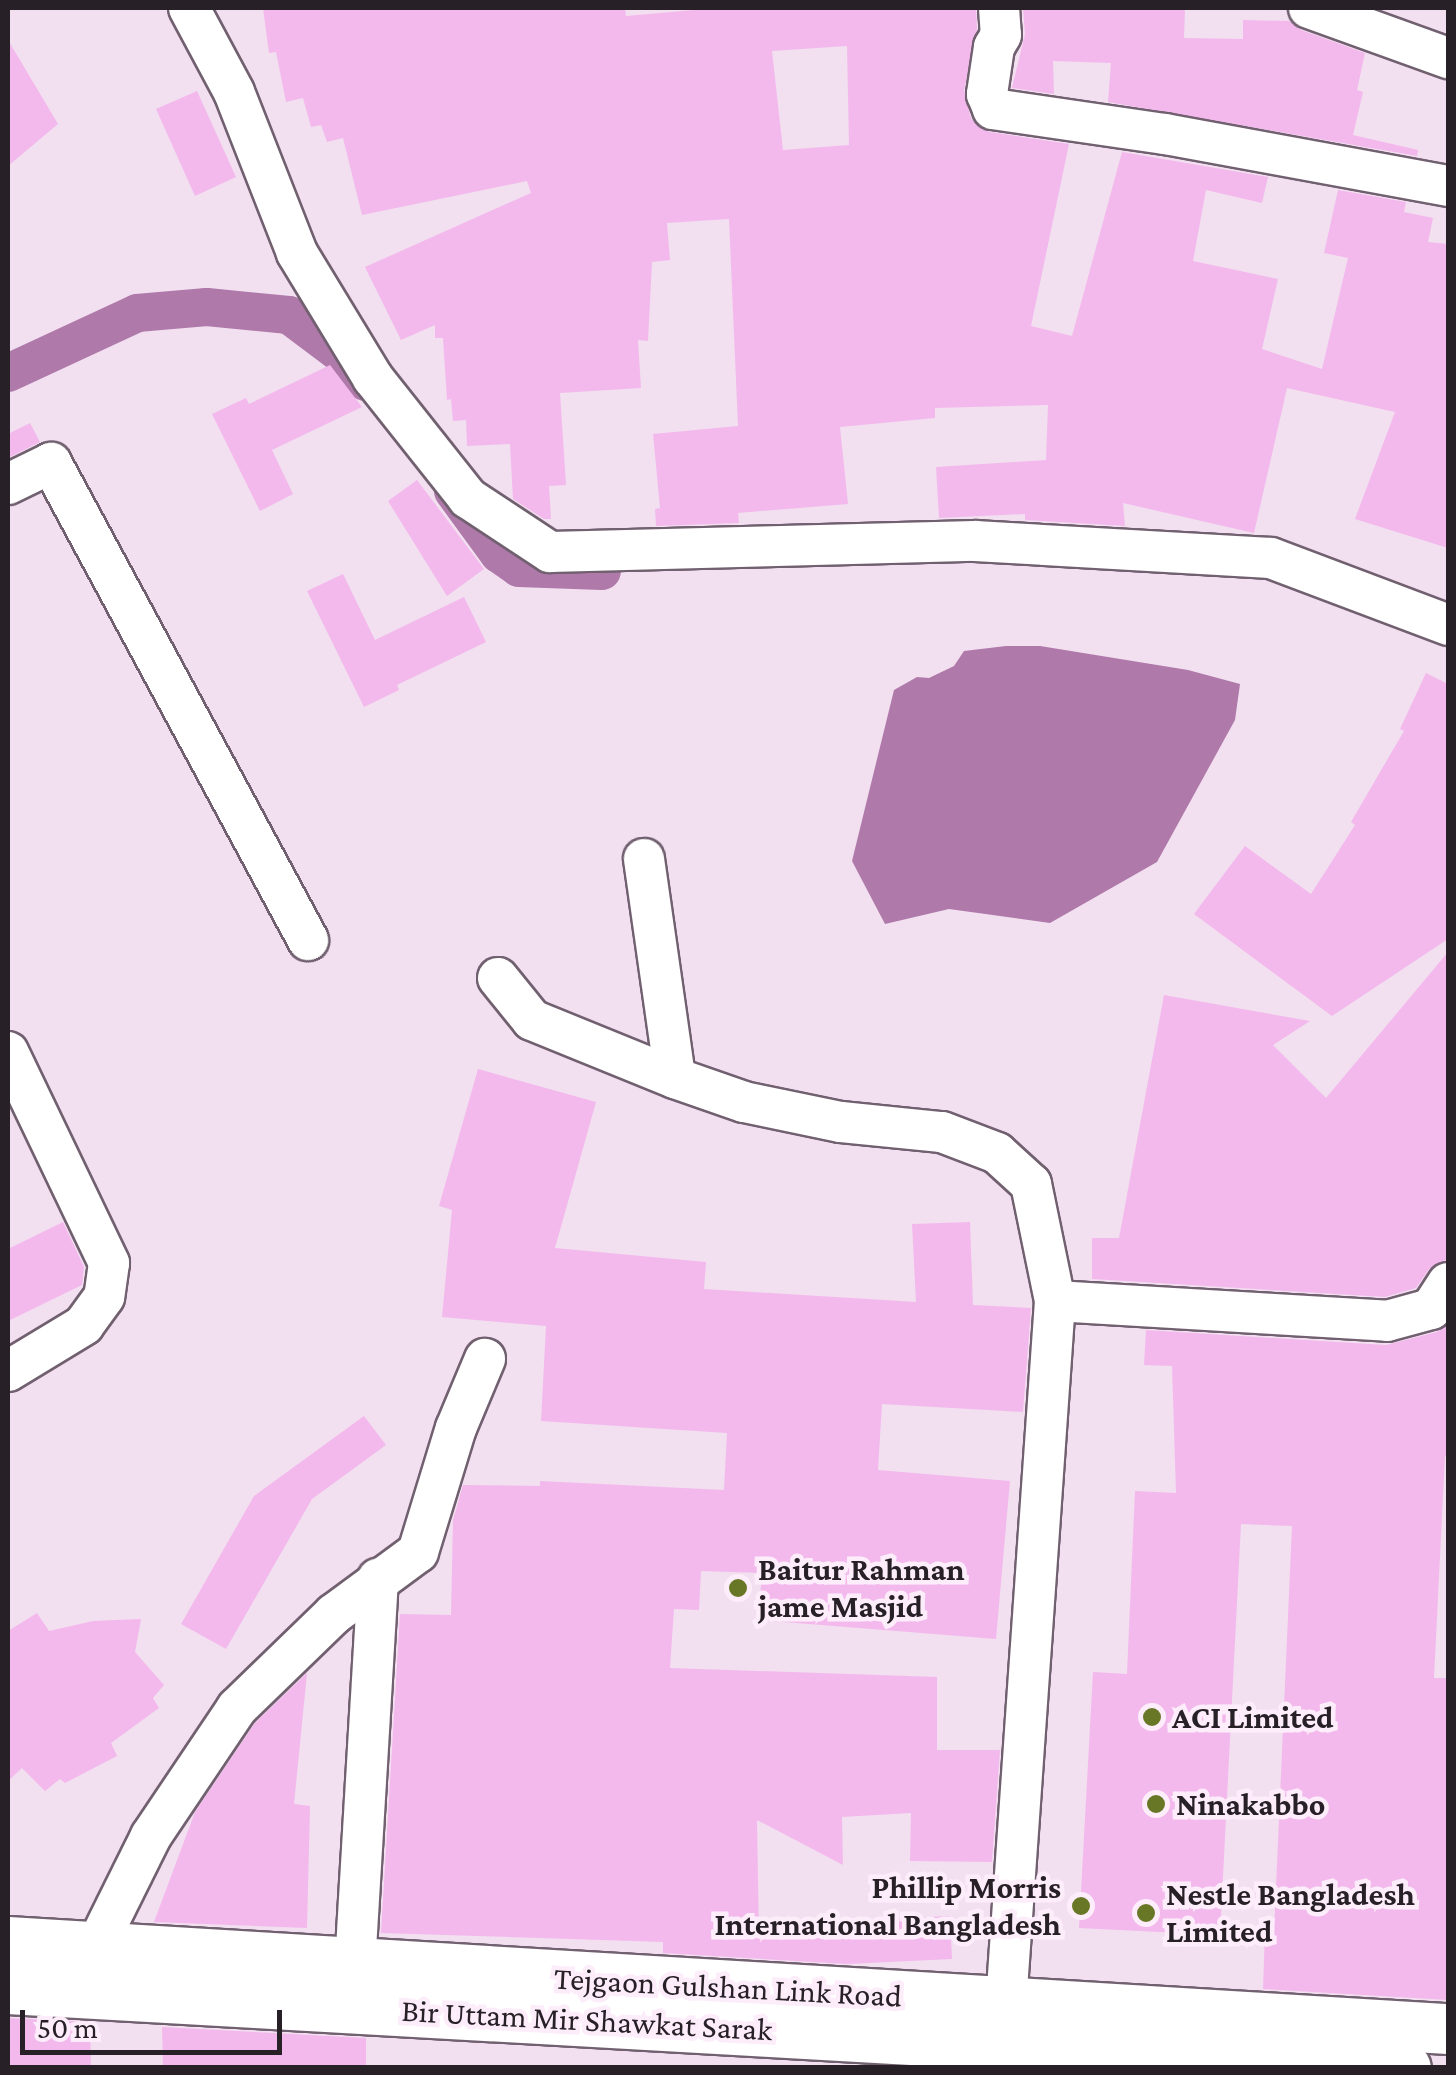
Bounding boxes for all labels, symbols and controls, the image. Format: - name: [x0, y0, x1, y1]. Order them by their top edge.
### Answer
- place label: Baitur Rahman jame Masjid: [758, 1551, 965, 1626]
- marker: Baitur Rahman jame Masjid: [727, 1577, 749, 1599]
- place label: ACI Limited: [1172, 1698, 1334, 1736]
- marker: ACI Limited: [1141, 1706, 1163, 1728]
- place label: Ninakabbo: [1176, 1785, 1325, 1823]
- marker: Ninakabbo: [1145, 1793, 1167, 1815]
- place label: Phillip Morris International Bangladesh: [714, 1869, 1061, 1944]
- place label: Nestle Bangladesh Limited: [1166, 1876, 1415, 1951]
- marker: Phillip Morris International Bangladesh: [1070, 1895, 1092, 1917]
- marker: Nestle Bangladesh Limited: [1135, 1902, 1157, 1924]
- street label: Tejgaon Gulshan Link Road: [553, 1959, 903, 2015]
- scale bar: [25, 1990, 288, 2052]
- street label: Bir Uttam Mir Shawkat Sarak: [401, 1991, 773, 2049]
- text: 50 m: [37, 2011, 98, 2044]

